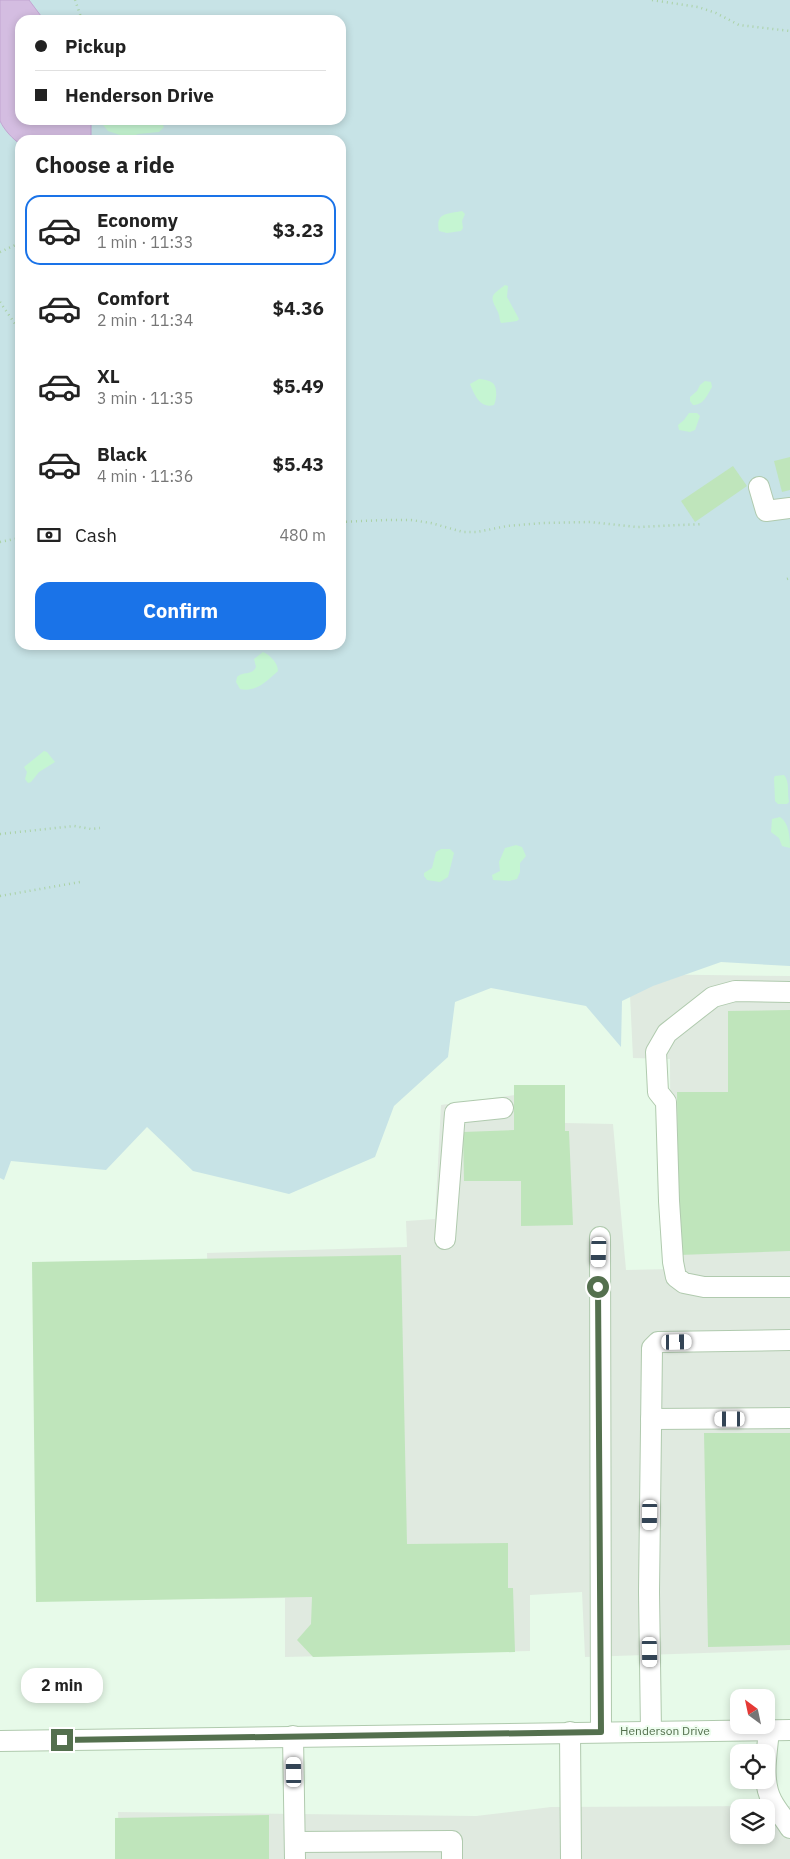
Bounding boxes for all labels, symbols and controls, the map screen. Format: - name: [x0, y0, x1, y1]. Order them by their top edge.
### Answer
- text: Pickup: [65, 34, 126, 58]
- text: Henderson Drive: [65, 83, 214, 107]
- text: Choose a ride: [35, 150, 175, 179]
- icon: car: [37, 208, 82, 253]
- text: Economy: [97, 208, 178, 232]
- text: $3.23: [272, 218, 324, 242]
- text: 1 min · 11:33: [97, 232, 193, 252]
- icon: car: [37, 286, 82, 331]
- text: Comfort: [97, 286, 170, 310]
- text: $4.36: [272, 296, 324, 320]
- text: 2 min · 11:34: [97, 310, 193, 330]
- icon: car: [37, 364, 82, 409]
- text: XL: [97, 364, 120, 388]
- text: $5.49: [272, 374, 324, 398]
- text: 3 min · 11:35: [97, 388, 193, 408]
- icon: car: [37, 442, 82, 487]
- text: Black: [97, 442, 147, 466]
- text: $5.43: [272, 452, 324, 476]
- text: 4 min · 11:36: [97, 466, 193, 486]
- icon: cash: [35, 521, 63, 549]
- text: Cash: [75, 523, 117, 547]
- text: 480 m: [279, 525, 326, 545]
- button: Confirm: [35, 582, 326, 640]
- car: [590, 1237, 607, 1267]
- route start: [587, 1276, 609, 1298]
- car: [661, 1334, 692, 1350]
- car: [715, 1412, 745, 1427]
- car: [642, 1500, 657, 1530]
- car: [642, 1637, 657, 1667]
- callout: 2 min: [21, 1668, 103, 1702]
- text: 2 min: [41, 1675, 83, 1695]
- north arrow: [730, 1689, 775, 1734]
- map controls: [730, 1689, 775, 1844]
- street label: Henderson Drive: [620, 1723, 710, 1738]
- route end: [51, 1729, 73, 1751]
- button: locate: [730, 1744, 775, 1789]
- car: [286, 1757, 301, 1787]
- button: layers: [730, 1799, 775, 1844]

